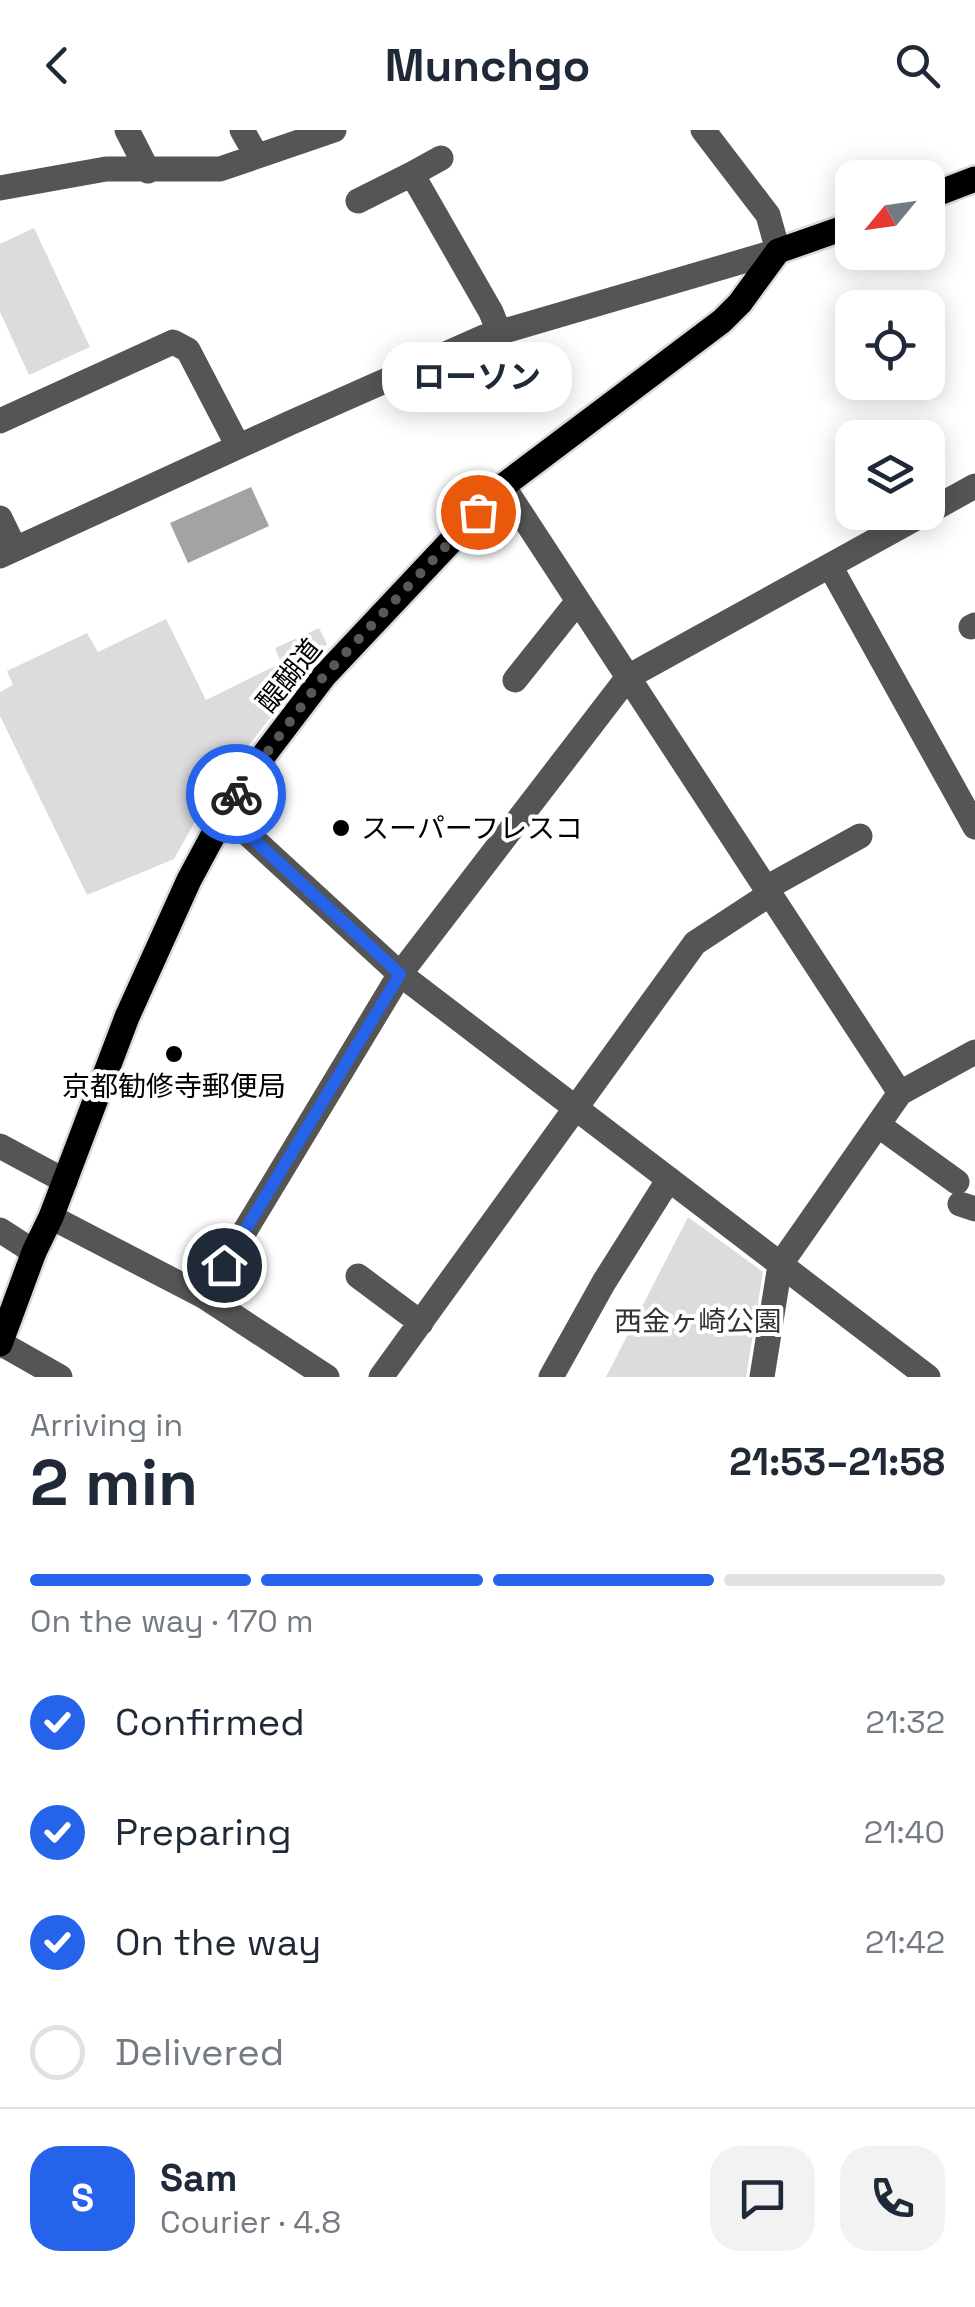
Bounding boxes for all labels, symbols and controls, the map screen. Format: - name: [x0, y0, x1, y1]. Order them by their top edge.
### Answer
- text: Munchgo: [385, 37, 590, 94]
- icon: back: [30, 38, 85, 93]
- icon: search: [890, 38, 945, 93]
- north arrow: [835, 160, 945, 270]
- map controls: [835, 160, 945, 530]
- button: locate: [835, 290, 945, 400]
- callout: ローソン: [383, 342, 573, 412]
- text: ローソン: [413, 357, 541, 397]
- button: layers: [835, 420, 945, 530]
- pin: [436, 470, 521, 555]
- icon: bag: [451, 485, 506, 540]
- street label: 醍醐道: [249, 631, 329, 719]
- courier: [186, 744, 286, 844]
- icon: bike: [209, 767, 264, 822]
- place label: スーパーフレスコ: [361, 810, 583, 846]
- marker: スーパーフレスコ: [330, 817, 352, 839]
- marker: 京都勧修寺郵便局: [163, 1043, 185, 1065]
- place label: 京都勧修寺郵便局: [62, 1068, 286, 1104]
- pin: [182, 1223, 267, 1308]
- icon: home: [197, 1238, 252, 1293]
- park label: 西金ヶ崎公園: [614, 1303, 782, 1339]
- text: Arriving in: [30, 1405, 183, 1445]
- text: 21:53–21:58: [729, 1438, 945, 1486]
- text: 2 min: [30, 1441, 198, 1524]
- text: On the way · 170 m: [30, 1601, 314, 1641]
- icon: check: [30, 1695, 85, 1750]
- text: Confirmed: [115, 1698, 305, 1746]
- text: 21:32: [866, 1702, 945, 1742]
- icon: check: [30, 1805, 85, 1860]
- text: Preparing: [115, 1808, 292, 1856]
- text: 21:40: [864, 1812, 945, 1852]
- icon: check: [30, 1915, 85, 1970]
- text: On the way: [115, 1918, 321, 1966]
- text: 21:42: [865, 1922, 945, 1962]
- text: Delivered: [115, 2028, 284, 2076]
- button: chat: [710, 2146, 815, 2251]
- button: phone: [840, 2146, 945, 2251]
- text: Sam: [160, 2154, 237, 2202]
- text: S: [71, 2174, 94, 2222]
- text: Courier · 4.8: [160, 2202, 341, 2242]

